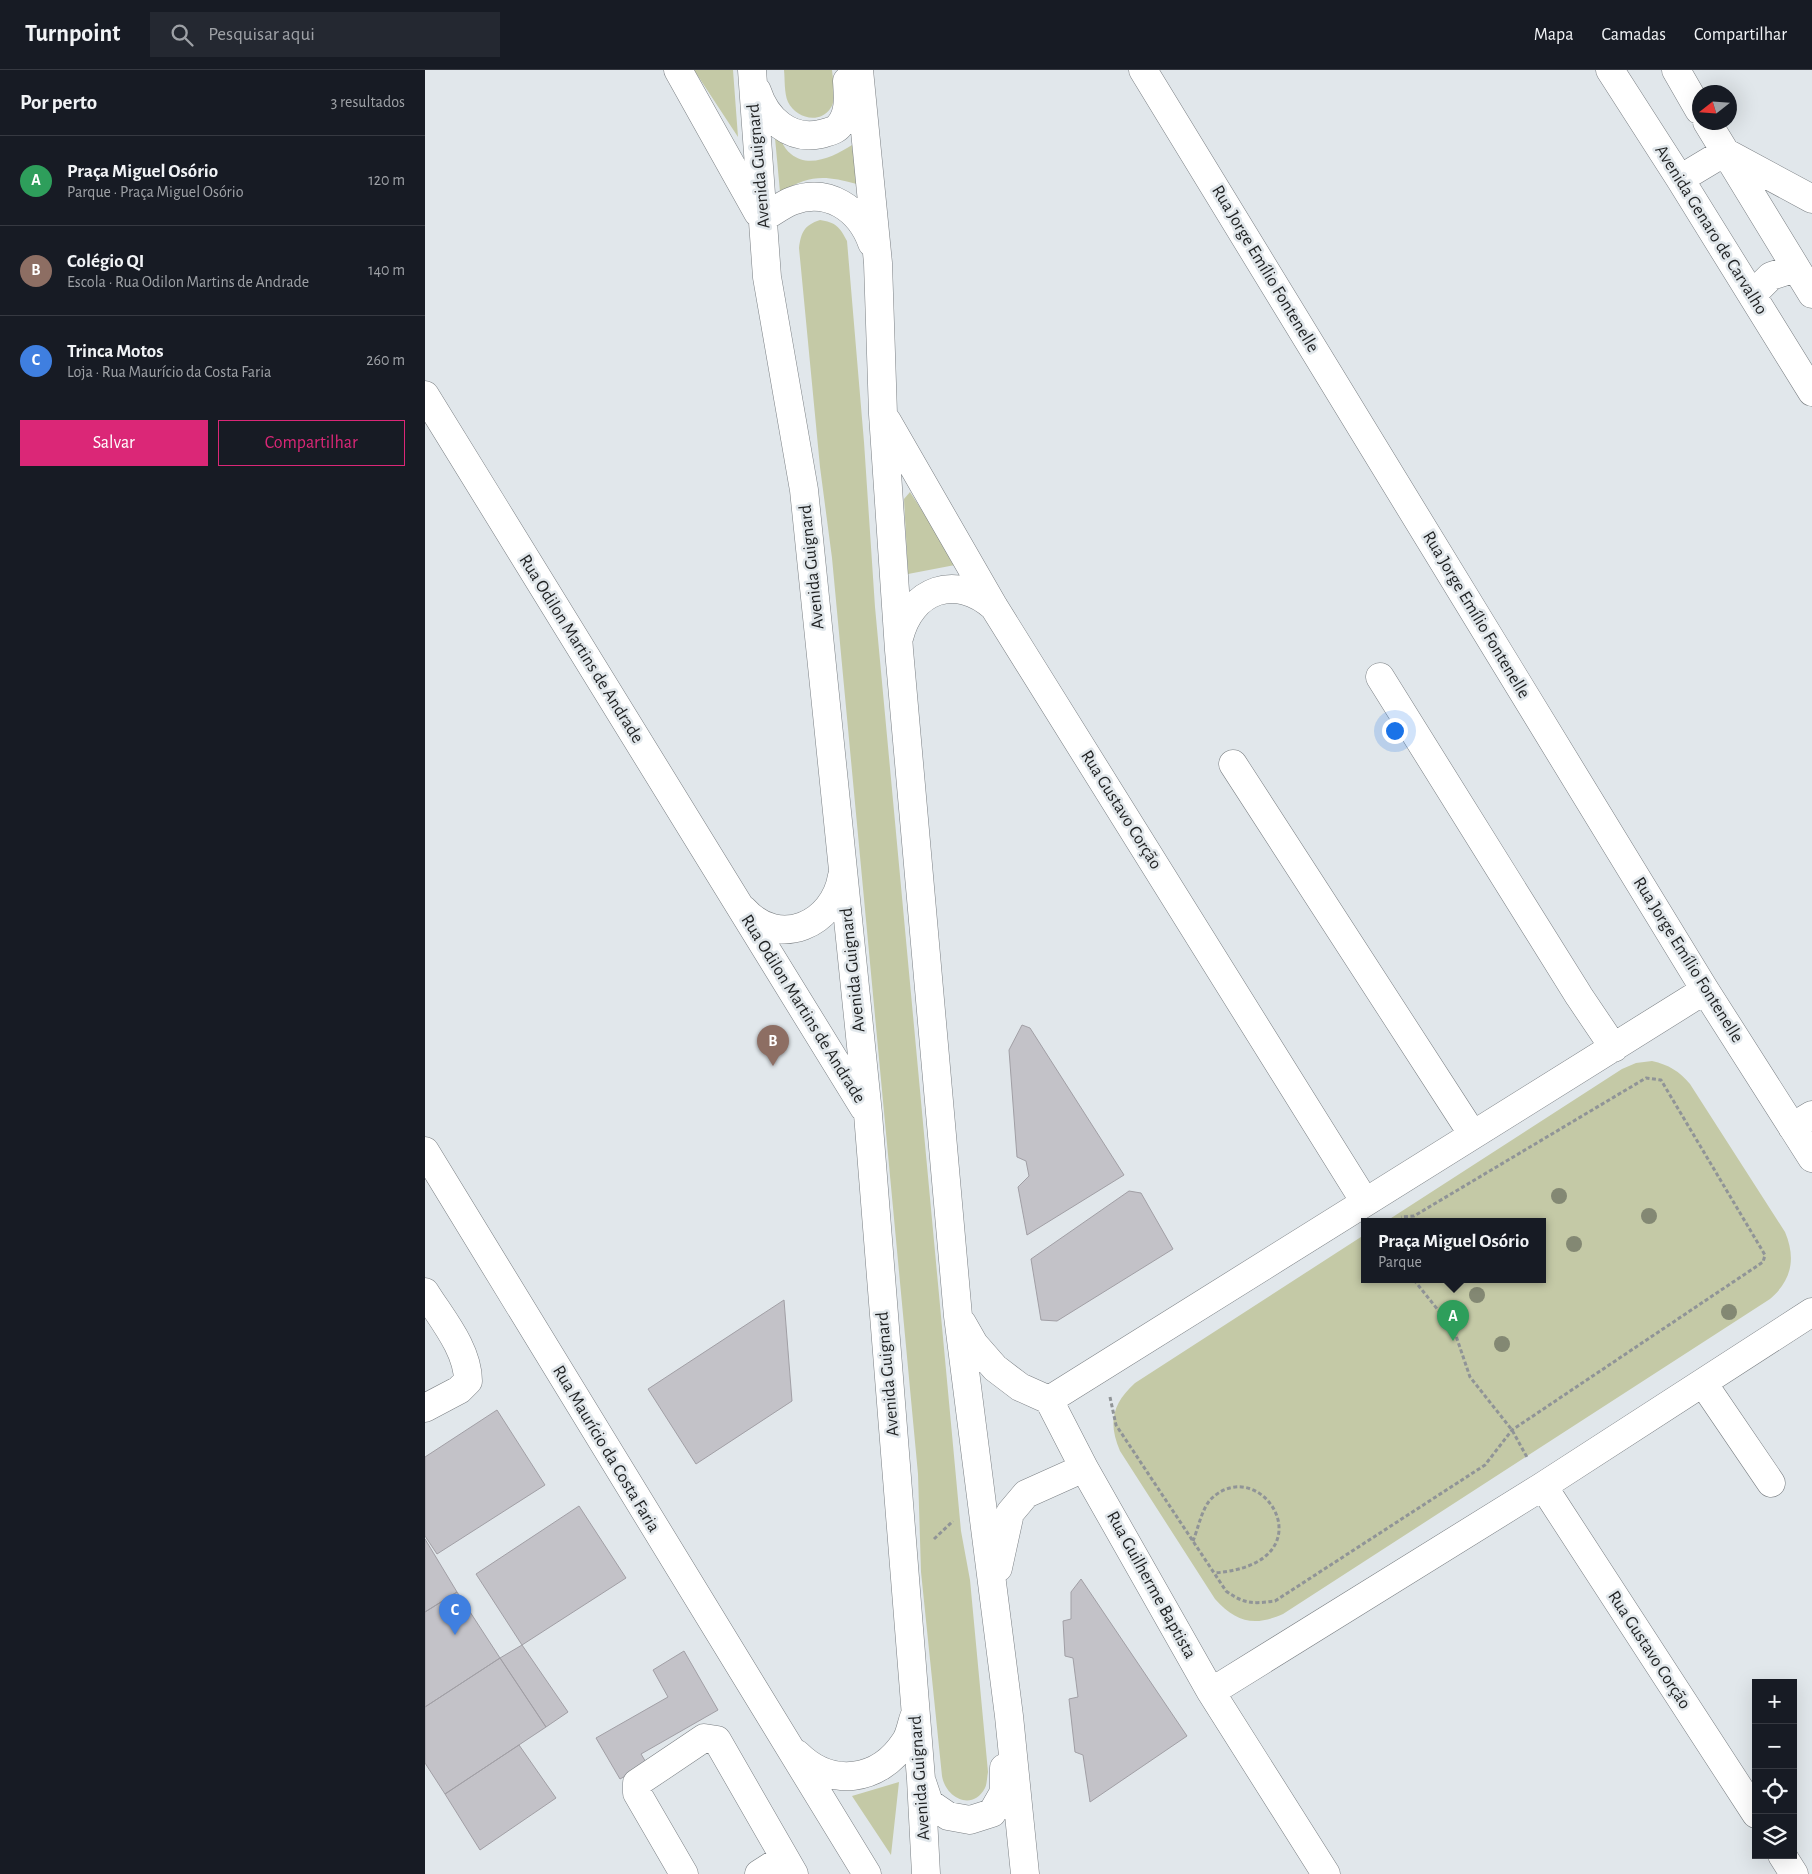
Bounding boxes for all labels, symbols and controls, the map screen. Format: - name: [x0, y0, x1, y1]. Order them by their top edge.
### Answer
- search box: [150, 12, 500, 57]
- icon: search: [168, 21, 196, 49]
- text: Turnpoint: [25, 22, 120, 46]
- text: Pesquisar aqui: [208, 25, 315, 44]
- text: Mapa: [1534, 26, 1573, 44]
- text: Camadas: [1601, 26, 1666, 44]
- text: Compartilhar: [1694, 26, 1787, 44]
- north arrow: [1692, 85, 1737, 130]
- text: Por perto: [20, 92, 97, 113]
- text: 3 resultados: [331, 94, 405, 110]
- street label: Avenida Guignard: [745, 103, 773, 229]
- street label: Avenida Genaro de Carvalho: [1651, 142, 1771, 318]
- text: Praça Miguel Osório: [67, 162, 218, 181]
- text: A: [31, 172, 41, 188]
- text: 120 m: [368, 172, 405, 188]
- street label: Rua Jorge Emílio Fontenelle: [1208, 182, 1322, 356]
- text: Parque · Praça Miguel Osório: [67, 184, 244, 200]
- text: Colégio QI: [67, 252, 144, 271]
- text: B: [31, 262, 41, 278]
- text: 140 m: [368, 262, 405, 278]
- text: Escola · Rua Odilon Martins de Andrade: [67, 274, 309, 290]
- text: Trinca Motos: [67, 342, 163, 361]
- text: C: [32, 352, 40, 368]
- text: 260 m: [366, 352, 405, 368]
- text: Loja · Rua Maurício da Costa Faria: [67, 364, 271, 380]
- button: Salvar: [20, 420, 208, 466]
- button: Compartilhar: [218, 420, 405, 466]
- street label: Avenida Guignard: [797, 504, 827, 630]
- street label: Rua Jorge Emílio Fontenelle: [1419, 528, 1533, 702]
- street label: Rua Odilon Martins de Andrade: [515, 552, 647, 746]
- your location: [1382, 718, 1408, 744]
- street label: Rua Gustavo Corção: [1077, 747, 1165, 873]
- street label: Rua Jorge Emílio Fontenelle: [1630, 874, 1746, 1046]
- street label: Avenida Guignard: [838, 907, 868, 1033]
- street label: Rua Odilon Martins de Andrade: [737, 912, 869, 1106]
- pin: B: [757, 1025, 789, 1066]
- popup: [1361, 1218, 1546, 1283]
- text: Praça Miguel Osório: [1378, 1232, 1529, 1251]
- text: Parque: [1378, 1254, 1422, 1270]
- pin: A: [1437, 1300, 1469, 1341]
- street label: Avenida Guignard: [874, 1311, 902, 1437]
- street label: Rua Maurício da Costa Faria: [549, 1363, 663, 1535]
- street label: Rua Guilherme Baptista: [1103, 1508, 1199, 1662]
- street label: Rua Gustavo Corção: [1604, 1588, 1694, 1712]
- pin: C: [439, 1594, 471, 1635]
- map controls: [1752, 1679, 1797, 1859]
- button: +: [1752, 1679, 1797, 1724]
- street label: Avenida Guignard: [907, 1715, 933, 1841]
- button: −: [1752, 1724, 1797, 1769]
- button: locate: [1752, 1769, 1797, 1814]
- button: layers: [1752, 1814, 1797, 1859]

